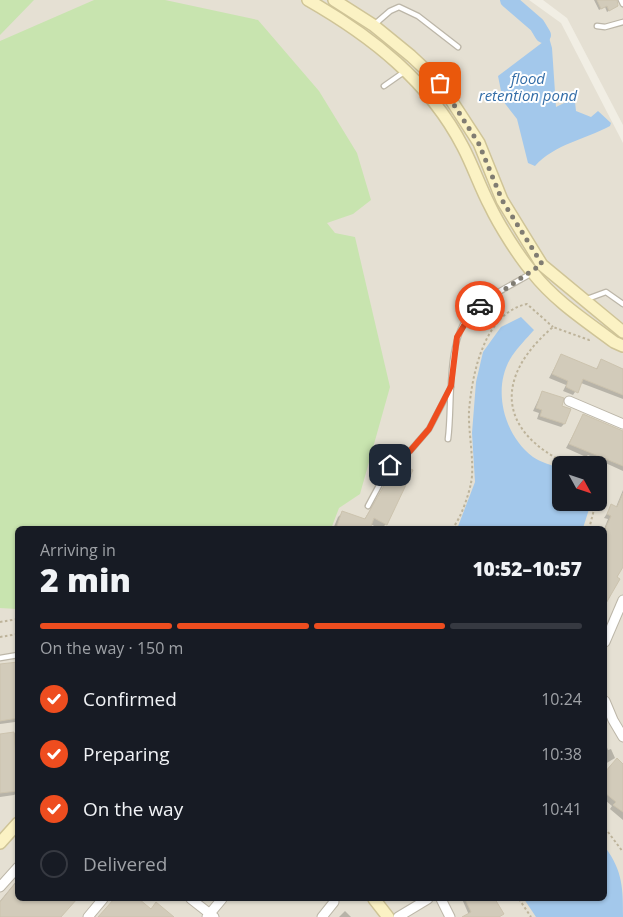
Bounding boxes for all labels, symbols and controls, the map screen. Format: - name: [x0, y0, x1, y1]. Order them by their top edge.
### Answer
- pin: [419, 62, 461, 104]
- water label: flood retention pond: [479, 68, 578, 105]
- icon: bag: [426, 69, 454, 97]
- courier: [455, 281, 505, 331]
- icon: car: [466, 292, 494, 320]
- pin: [369, 444, 411, 486]
- icon: home: [376, 451, 404, 479]
- north arrow: [552, 456, 608, 511]
- map controls: [552, 456, 607, 511]
- text: Arriving in: [40, 539, 116, 561]
- text: 10:52–10:57: [472, 556, 582, 582]
- text: 2 min: [40, 558, 131, 601]
- text: On the way · 150 m: [40, 637, 183, 659]
- icon: check: [40, 685, 68, 713]
- text: Confirmed: [83, 686, 177, 712]
- text: 10:24: [541, 688, 582, 710]
- icon: check: [40, 740, 68, 768]
- text: Preparing: [83, 741, 170, 767]
- text: 10:38: [541, 743, 582, 765]
- icon: check: [40, 795, 68, 823]
- text: On the way: [83, 796, 183, 822]
- text: 10:41: [541, 798, 582, 820]
- text: Delivered: [83, 851, 167, 877]

